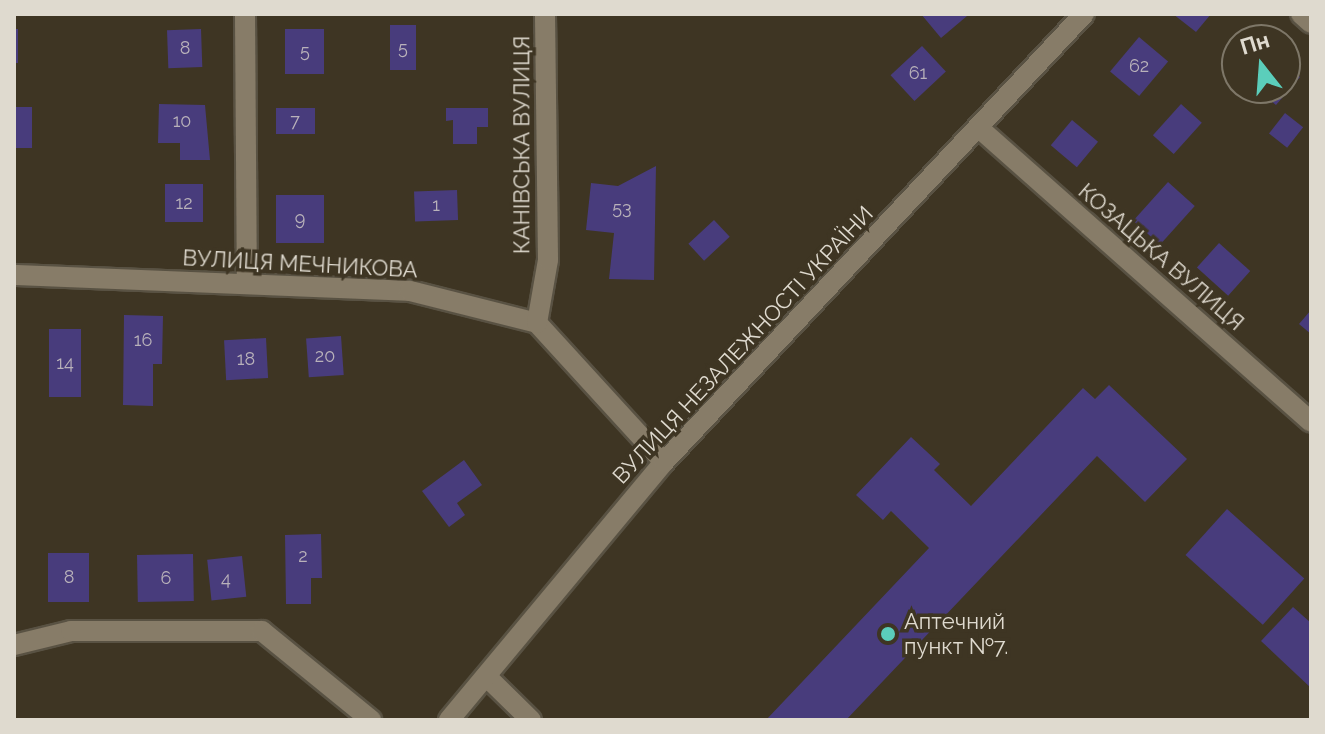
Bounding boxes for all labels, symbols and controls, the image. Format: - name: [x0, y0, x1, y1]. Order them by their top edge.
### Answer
- north arrow: [1221, 24, 1301, 104]
- text: Пн: [1237, 26, 1272, 60]
- street label: КАНІВСЬКА ВУЛИЦЯ: [509, 35, 535, 255]
- house number: 8: [180, 37, 190, 59]
- house number: 5: [398, 37, 408, 59]
- house number: 5: [300, 40, 310, 62]
- house number: 62: [1129, 55, 1149, 77]
- house number: 61: [909, 62, 927, 84]
- house number: 10: [173, 110, 191, 132]
- house number: 7: [290, 110, 300, 132]
- street label: КОЗАЦЬКА ВУЛИЦЯ: [1073, 178, 1249, 336]
- house number: 12: [175, 192, 193, 214]
- house number: 1: [432, 194, 440, 216]
- house number: 53: [612, 197, 632, 219]
- street label: ВУЛИЦЯ НЕЗАЛЕЖНОСТІ УКРАЇНИ: [607, 201, 879, 489]
- house number: 9: [295, 208, 305, 230]
- street label: ВУЛИЦЯ МЕЧНИКОВА: [182, 245, 418, 283]
- house number: 16: [134, 329, 152, 351]
- house number: 20: [315, 345, 335, 367]
- house number: 18: [237, 348, 255, 370]
- house number: 14: [56, 352, 74, 374]
- house number: 2: [298, 545, 308, 567]
- house number: 8: [64, 566, 74, 588]
- house number: 6: [161, 567, 171, 589]
- house number: 4: [221, 568, 231, 590]
- place label: Аптечний пункт №7.: [904, 608, 1010, 660]
- marker: Аптечний пункт №7.: [879, 625, 897, 643]

